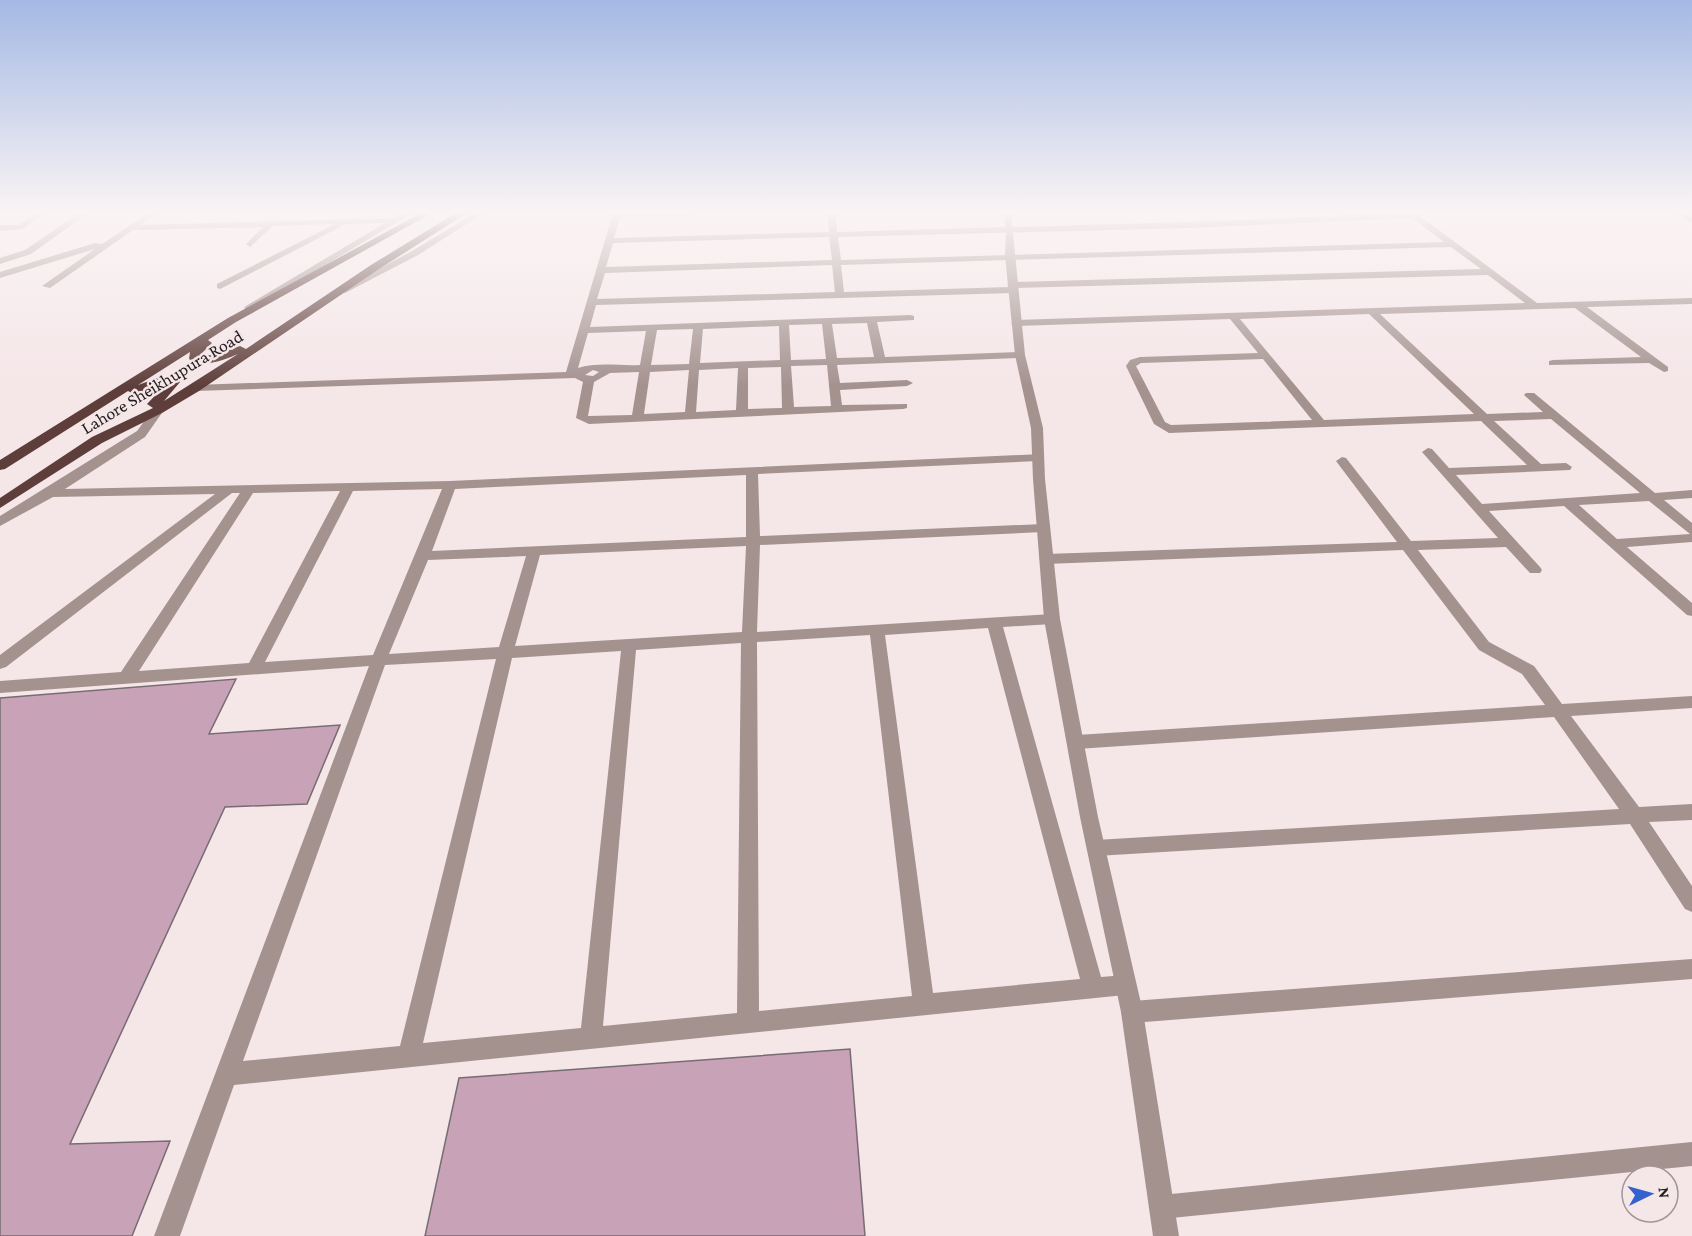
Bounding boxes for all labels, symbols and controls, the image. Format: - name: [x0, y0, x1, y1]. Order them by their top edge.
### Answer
- street label: Lahore Sheikhupura Road: [78, 326, 247, 438]
- north arrow: [1620, 1164, 1680, 1224]
- text: N: [1656, 1187, 1673, 1199]

